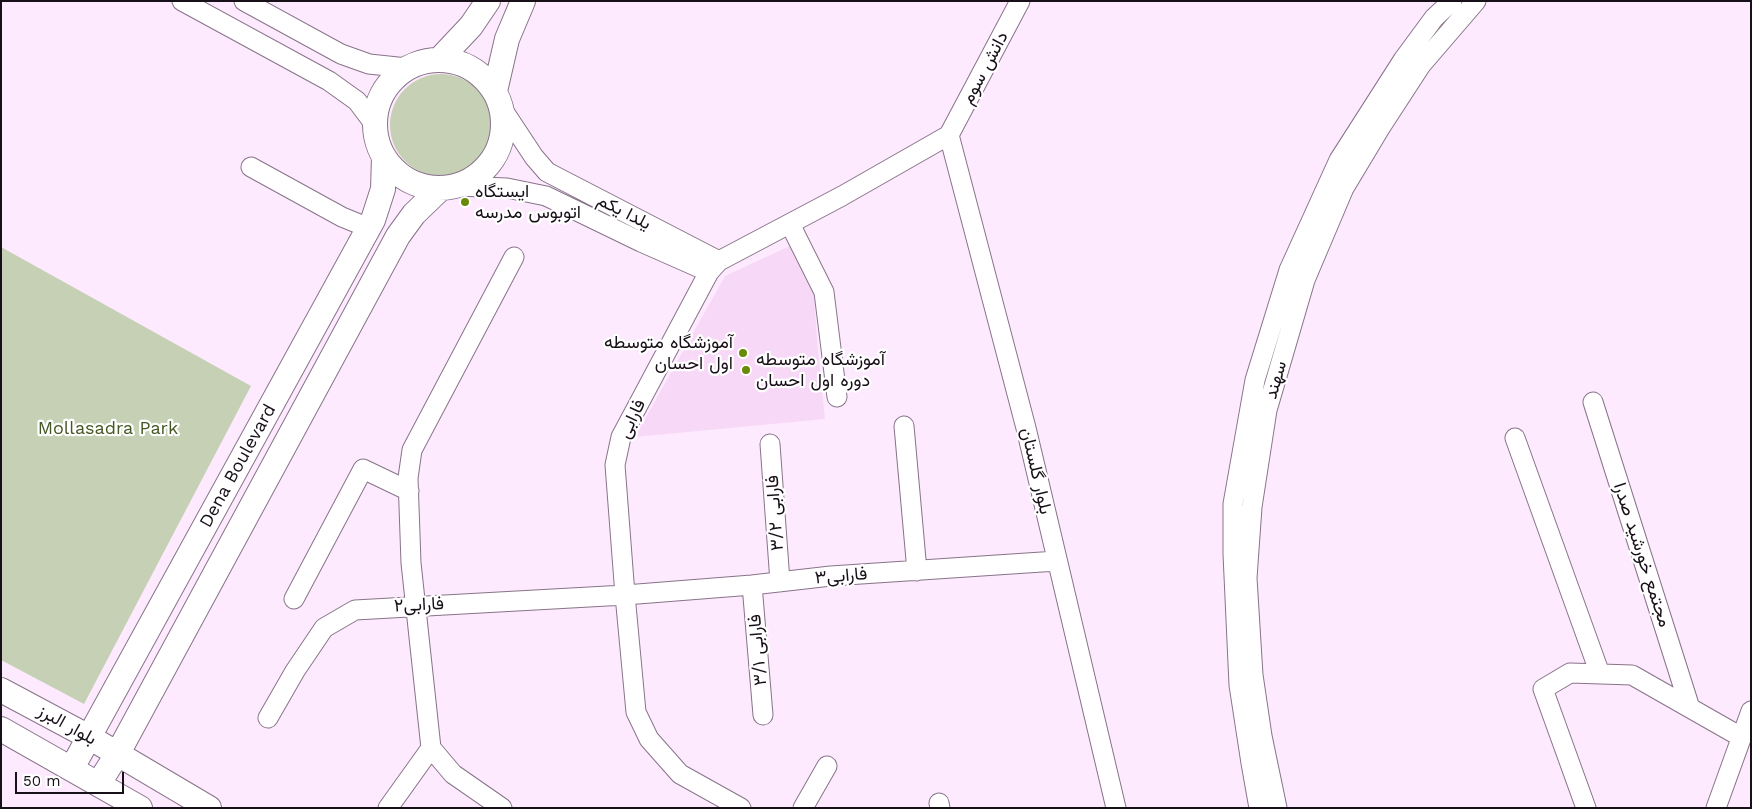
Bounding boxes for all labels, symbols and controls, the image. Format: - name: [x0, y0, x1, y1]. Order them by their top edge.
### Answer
- street label: دانش سوم: [957, 28, 1013, 108]
- place label: ایستگاه اتوبوس مدرسه: [475, 181, 581, 223]
- street label: یلدا یکم: [594, 189, 654, 235]
- marker: ایستگاه اتوبوس مدرسه: [459, 196, 471, 208]
- place label: آموزشگاه متوسطه اول احسان: [604, 332, 733, 374]
- marker: آموزشگاه متوسطه اول احسان: [737, 347, 749, 359]
- place label: آموزشگاه متوسطه دوره اول احسان: [756, 349, 885, 392]
- street label: سهند: [1260, 358, 1292, 402]
- marker: آموزشگاه متوسطه دوره اول احسان: [740, 364, 752, 376]
- street label: فارابی: [614, 396, 650, 442]
- street label: Dena Boulevard: [195, 401, 281, 531]
- park label: Mollasadra Park: [38, 418, 178, 440]
- street label: بلوار گلستان: [1016, 426, 1056, 516]
- street label: فارابی ۳/۲: [762, 474, 788, 552]
- street label: مجتمع خورشید صدرا: [1608, 480, 1676, 630]
- street label: فارابی۳: [814, 563, 868, 589]
- street label: فارابی۲: [393, 593, 445, 617]
- street label: فارابی ۳/۱: [744, 613, 772, 687]
- street label: بلوار البرز: [34, 700, 100, 750]
- scale bar: [18, 762, 126, 794]
- text: 50 m: [23, 772, 60, 790]

